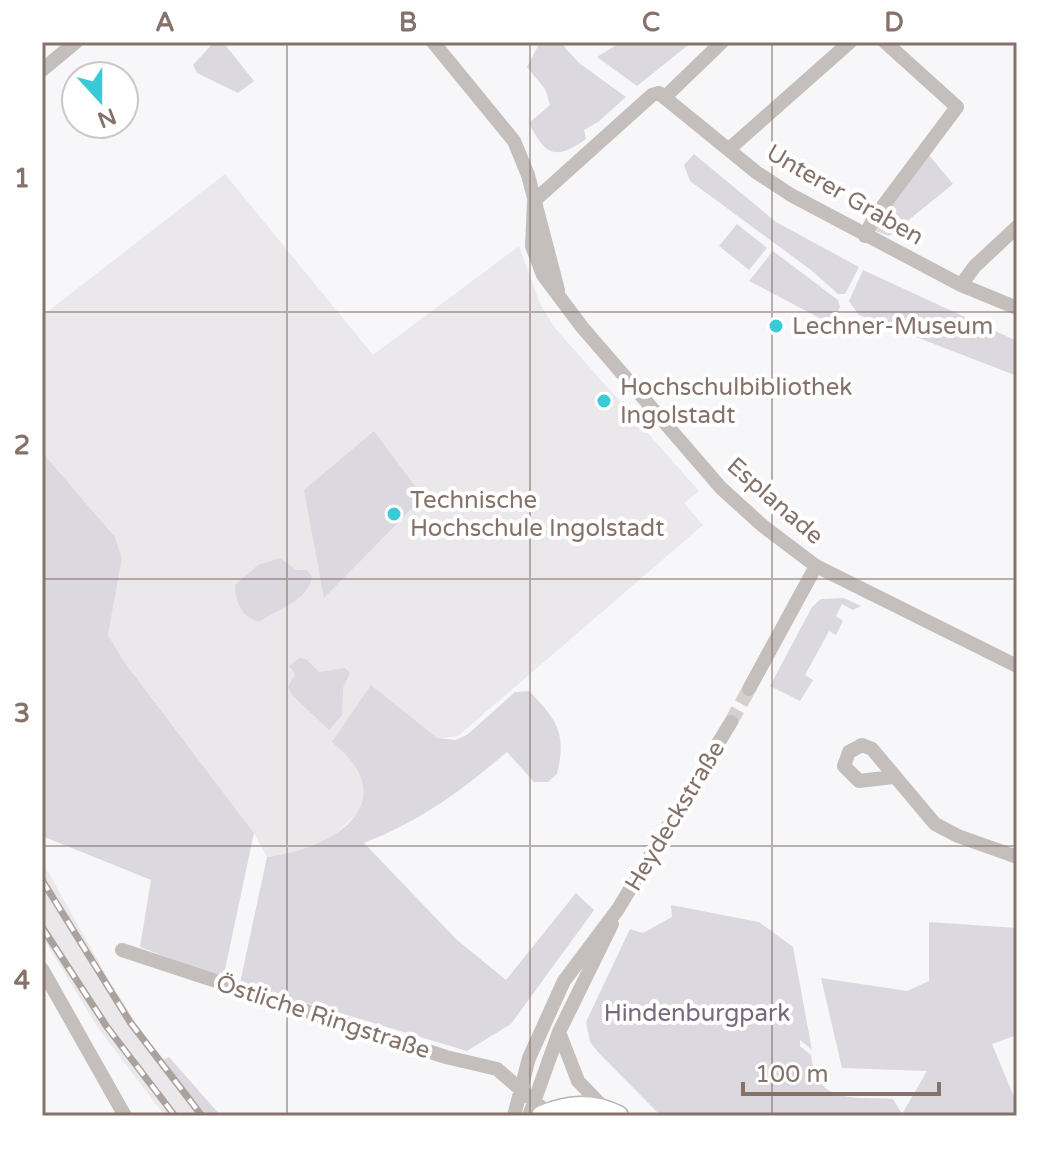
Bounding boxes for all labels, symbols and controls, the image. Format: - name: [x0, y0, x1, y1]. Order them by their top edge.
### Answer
- text: A: [155, 7, 175, 38]
- text: B: [399, 7, 417, 38]
- text: C: [642, 7, 660, 38]
- text: D: [884, 7, 904, 38]
- north arrow: [60, 60, 140, 140]
- text: N: [94, 102, 120, 133]
- street label: Unterer Graben: [761, 138, 929, 252]
- text: 1: [14, 163, 30, 194]
- place label: Lechner-Museum: [792, 312, 993, 341]
- marker: Lechner-Museum: [767, 317, 785, 335]
- place label: Hochschulbibliothek Ingolstadt: [620, 373, 852, 430]
- marker: Hochschulbibliothek Ingolstadt: [595, 392, 613, 410]
- text: 2: [14, 430, 30, 461]
- street label: Esplanade: [721, 451, 829, 551]
- place label: Technische Hochschule Ingolstadt: [410, 486, 664, 543]
- marker: Technische Hochschule Ingolstadt: [385, 505, 403, 523]
- text: 3: [14, 698, 30, 729]
- street label: Heydeckstraße: [619, 736, 731, 896]
- text: 4: [14, 965, 30, 996]
- street label: Östliche Ringstraße: [212, 969, 434, 1065]
- park label: Hindenburgpark: [604, 999, 790, 1028]
- scale bar: [743, 1046, 939, 1096]
- text: 100 m: [755, 1060, 829, 1089]

